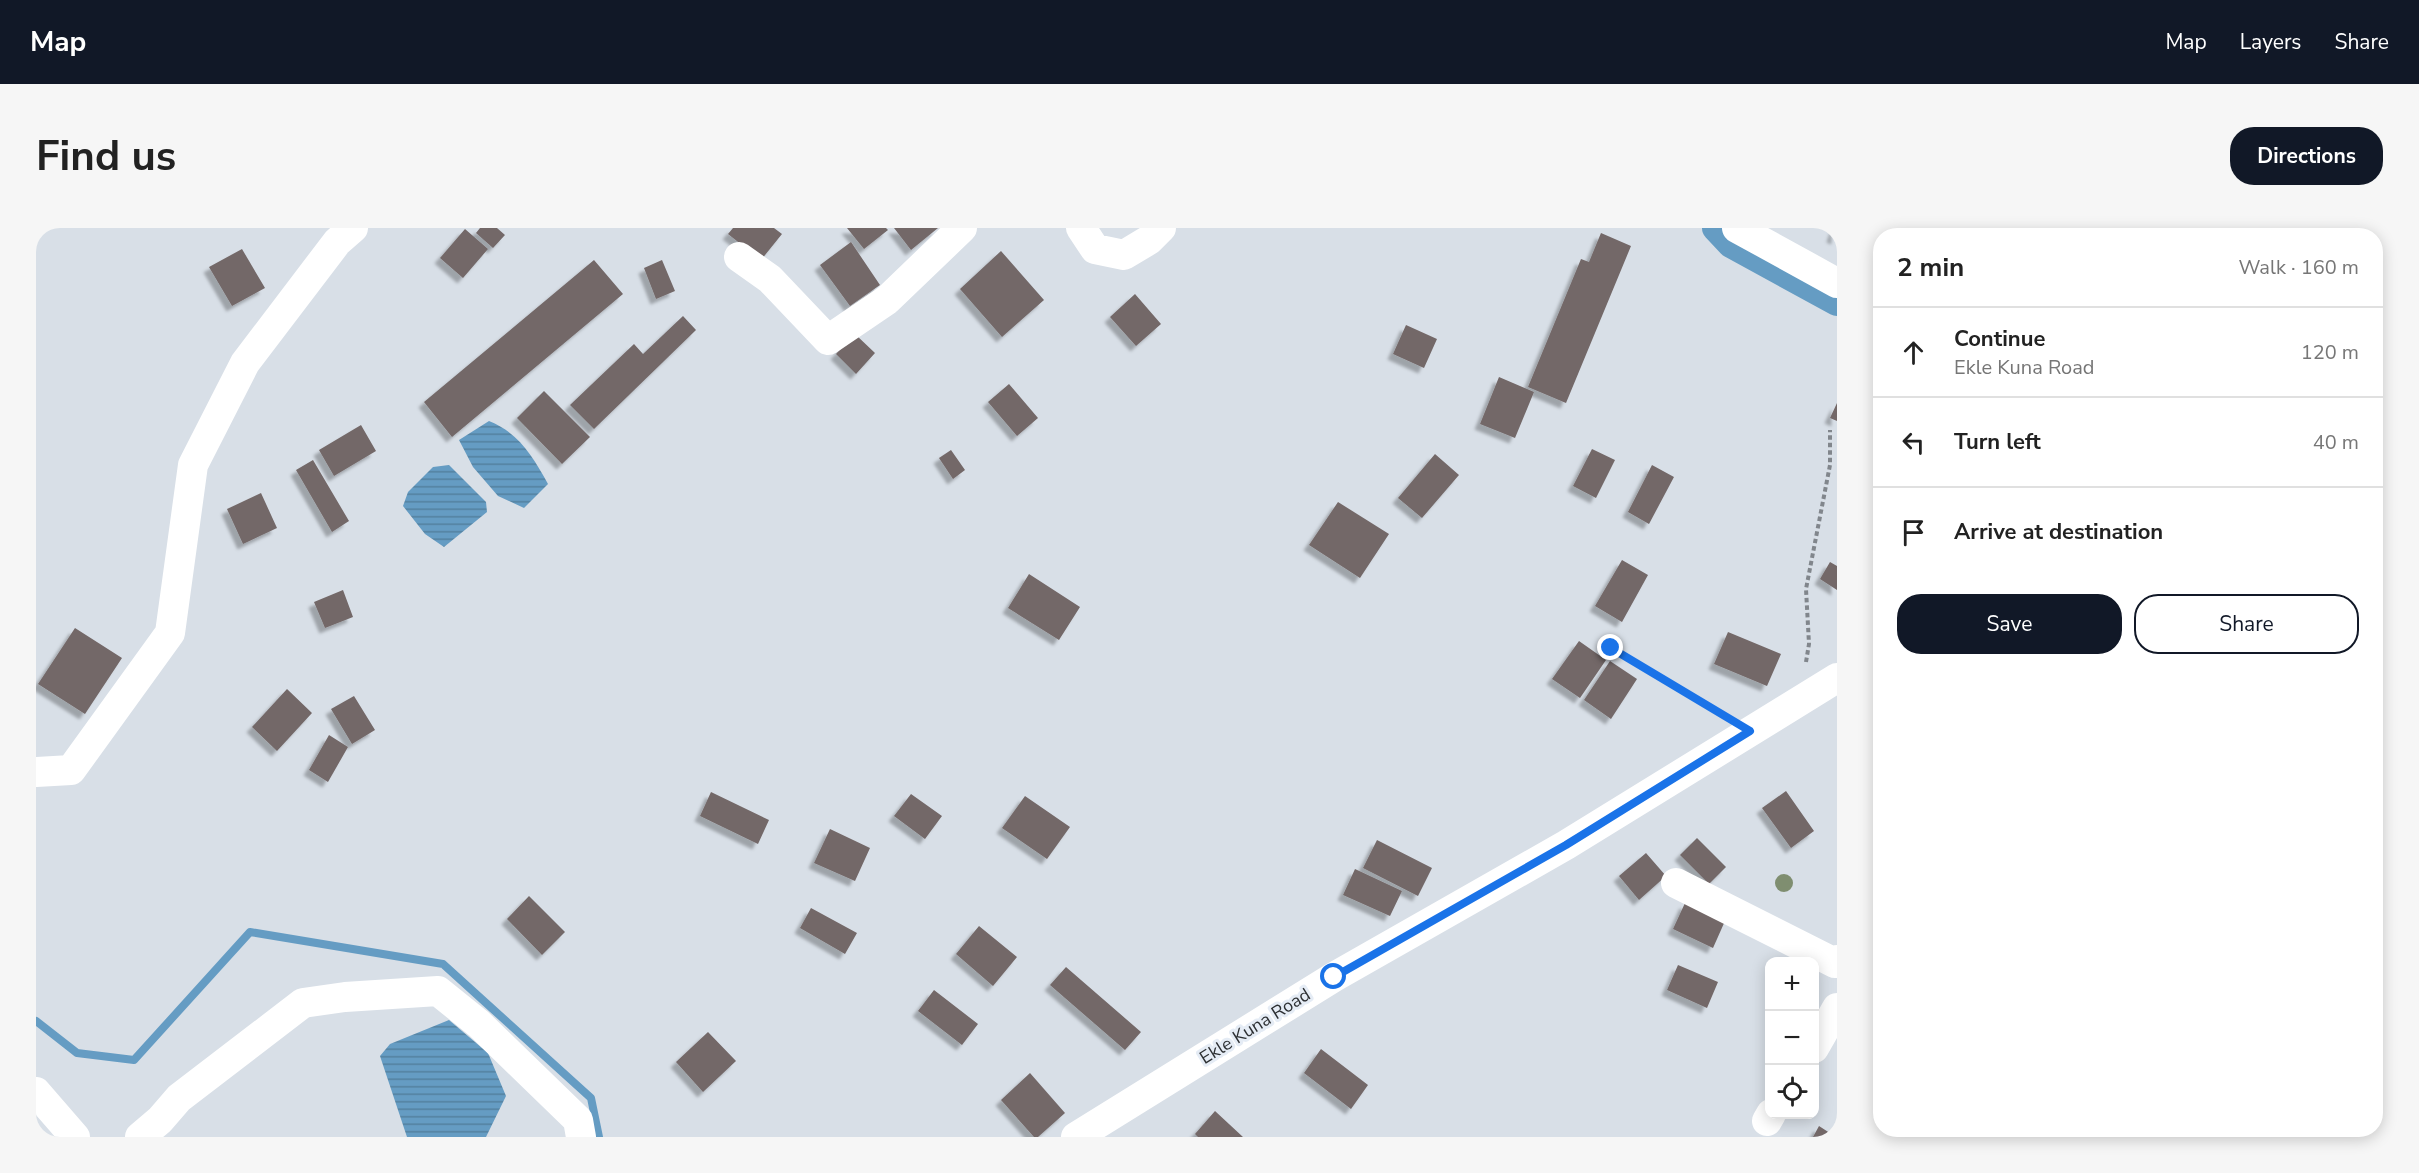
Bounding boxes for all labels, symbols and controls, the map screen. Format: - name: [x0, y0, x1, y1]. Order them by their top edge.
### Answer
- text: Map: [30, 23, 86, 61]
- text: Map: [2165, 28, 2207, 56]
- text: Layers: [2240, 28, 2301, 56]
- text: Share: [2334, 28, 2389, 56]
- button: Directions: [2230, 127, 2383, 185]
- text: Find us: [36, 128, 176, 185]
- text: 2 min: [1897, 250, 1964, 285]
- text: Walk · 160 m: [2239, 254, 2359, 281]
- text: Continue: [1954, 324, 2045, 354]
- icon: ahead: [1897, 336, 1930, 369]
- text: 120 m: [2301, 339, 2359, 366]
- text: Ekle Kuna Road: [1954, 354, 2094, 381]
- icon: left: [1897, 426, 1930, 459]
- text: Turn left: [1954, 427, 2041, 457]
- text: 40 m: [2313, 429, 2359, 456]
- icon: arrive: [1897, 516, 1930, 549]
- text: Arrive at destination: [1954, 517, 2163, 547]
- button: Save: [1897, 594, 2122, 654]
- button: Share: [2134, 594, 2359, 654]
- route end: [1597, 634, 1623, 660]
- map controls: [1765, 957, 1819, 1119]
- button: +: [1765, 957, 1819, 1011]
- route start: [1320, 963, 1346, 989]
- street label: Ekle Kuna Road: [1195, 982, 1315, 1070]
- button: −: [1765, 1011, 1819, 1065]
- button: locate: [1765, 1065, 1819, 1119]

